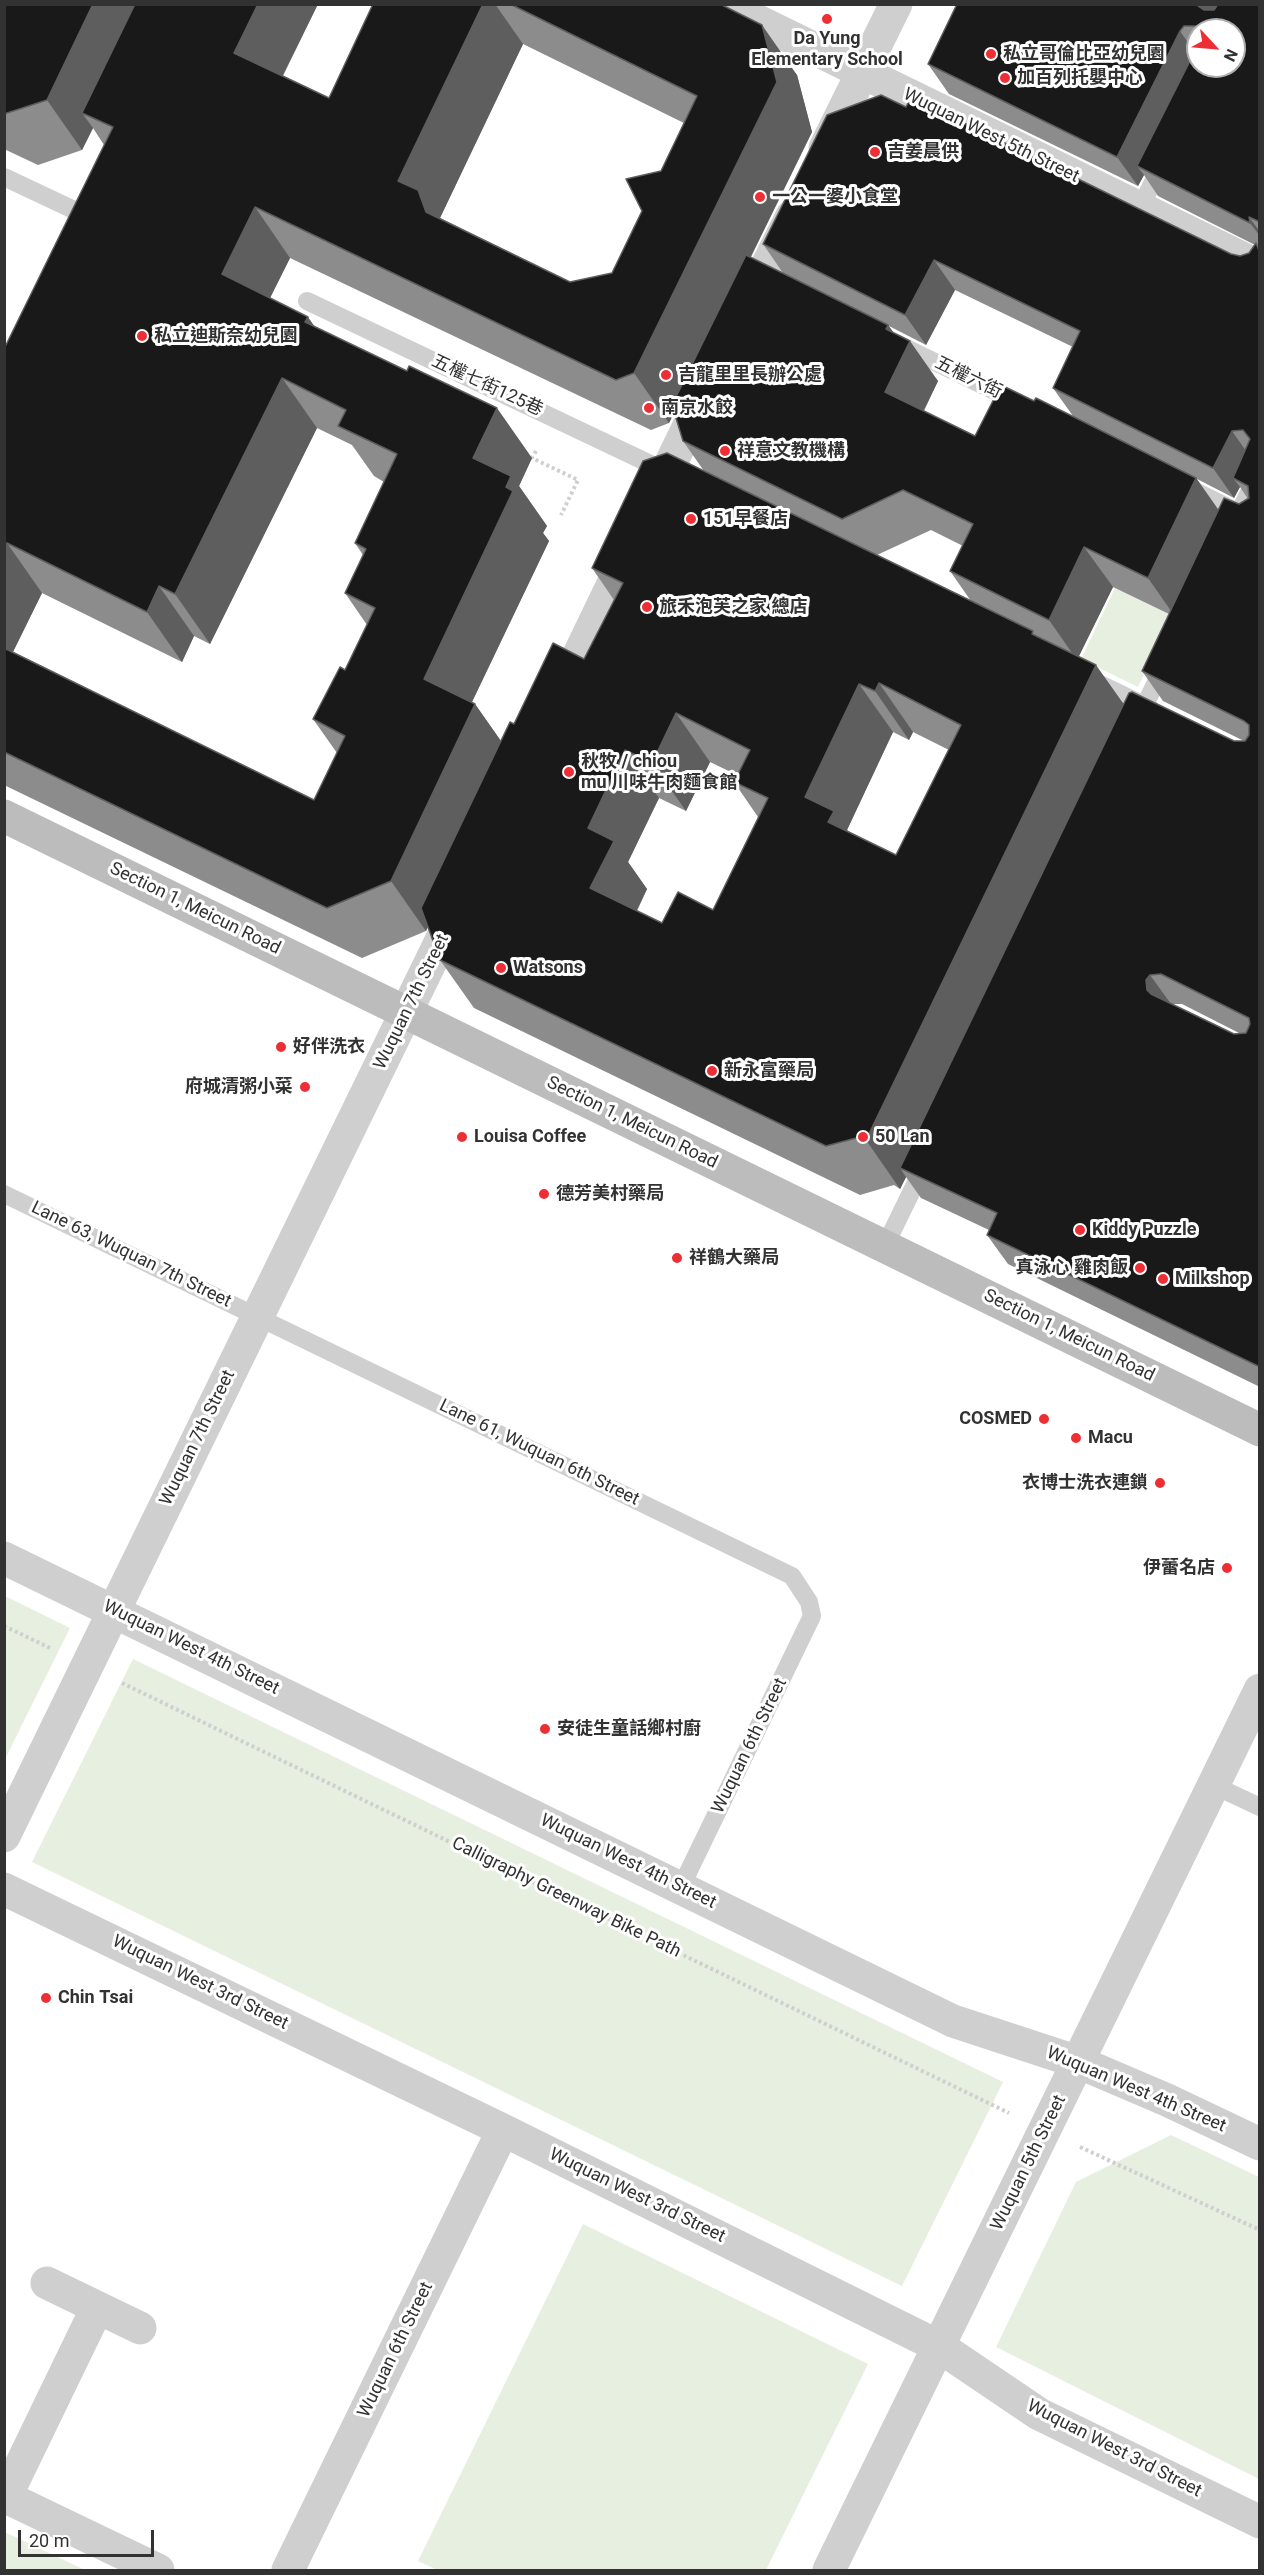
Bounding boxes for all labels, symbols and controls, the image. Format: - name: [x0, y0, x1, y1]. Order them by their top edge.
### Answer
- marker: Da Yung Elementary School: [820, 12, 834, 26]
- north arrow: [1186, 18, 1246, 78]
- place label: Da Yung Elementary School: [751, 28, 903, 70]
- place label: 私立哥倫比亞幼兒園: [1003, 43, 1165, 65]
- text: N: [1220, 46, 1242, 64]
- marker: 私立哥倫比亞幼兒園: [984, 47, 998, 61]
- place label: 加百列托嬰中心: [1017, 67, 1143, 89]
- marker: 加百列托嬰中心: [998, 71, 1012, 85]
- street label: Wuquan West 5th Street: [900, 84, 1082, 188]
- place label: 吉姜晨供: [887, 141, 959, 163]
- marker: 吉姜晨供: [868, 145, 882, 159]
- place label: 一公一婆小食堂: [772, 186, 898, 208]
- marker: 一公一婆小食堂: [753, 190, 767, 204]
- place label: 私立迪斯奈幼兒園: [154, 325, 298, 347]
- marker: 私立迪斯奈幼兒園: [135, 329, 149, 343]
- street label: 五權七街125巷: [428, 351, 546, 421]
- street label: 五權六街: [931, 353, 1005, 403]
- place label: 吉龍里里長辦公處: [678, 364, 822, 386]
- marker: 吉龍里里長辦公處: [659, 368, 673, 382]
- place label: 南京水餃: [661, 397, 733, 419]
- marker: 南京水餃: [642, 401, 656, 415]
- place label: 祥意文教機構: [737, 440, 845, 462]
- marker: 祥意文教機構: [718, 444, 732, 458]
- place label: 151早餐店: [703, 508, 788, 530]
- marker: 151早餐店: [684, 512, 698, 526]
- place label: 旅禾泡芙之家 總店: [659, 596, 807, 618]
- marker: 旅禾泡芙之家 總店: [640, 600, 654, 614]
- place label: 秋牧 / chiou mu 川味牛肉麵食館: [581, 751, 737, 794]
- marker: 秋牧 / chiou mu 川味牛肉麵食館: [562, 765, 576, 779]
- street label: Section 1, Meicun Road: [106, 858, 284, 960]
- street label: Wuquan 7th Street: [370, 931, 454, 1073]
- place label: Watsons: [513, 957, 583, 979]
- marker: Watsons: [494, 961, 508, 975]
- place label: 好伴洗衣: [293, 1036, 365, 1058]
- marker: 好伴洗衣: [274, 1040, 288, 1054]
- place label: 新永富藥局: [724, 1060, 814, 1082]
- marker: 新永富藥局: [705, 1064, 719, 1078]
- street label: Section 1, Meicun Road: [543, 1072, 721, 1174]
- place label: 府城清粥小菜: [185, 1076, 293, 1098]
- marker: 府城清粥小菜: [298, 1080, 312, 1094]
- place label: Louisa Coffee: [474, 1126, 586, 1148]
- place label: 50 Lan: [875, 1126, 930, 1148]
- marker: Louisa Coffee: [455, 1130, 469, 1144]
- marker: 50 Lan: [856, 1130, 870, 1144]
- place label: 德芳美村藥局: [556, 1183, 664, 1205]
- marker: 德芳美村藥局: [537, 1187, 551, 1201]
- street label: Lane 63, Wuquan 7th Street: [28, 1197, 234, 1313]
- place label: Kiddy Puzzle: [1092, 1219, 1196, 1241]
- marker: Kiddy Puzzle: [1073, 1223, 1087, 1237]
- place label: 祥鶴大藥局: [689, 1247, 779, 1269]
- marker: 祥鶴大藥局: [670, 1251, 684, 1265]
- place label: 真泳心 雞肉飯: [1016, 1257, 1128, 1279]
- marker: 真泳心 雞肉飯: [1133, 1261, 1147, 1275]
- place label: Milkshop: [1175, 1268, 1250, 1290]
- marker: Milkshop: [1156, 1272, 1170, 1286]
- street label: Section 1, Meicun Road: [980, 1285, 1158, 1387]
- street label: Wuquan 7th Street: [156, 1367, 240, 1509]
- street label: Lane 61, Wuquan 6th Street: [436, 1395, 642, 1511]
- place label: COSMED: [959, 1408, 1032, 1430]
- marker: COSMED: [1037, 1412, 1051, 1426]
- place label: Macu: [1088, 1427, 1133, 1449]
- marker: Macu: [1069, 1431, 1083, 1445]
- place label: 衣博士洗衣連鎖: [1022, 1472, 1148, 1494]
- marker: 衣博士洗衣連鎖: [1153, 1476, 1167, 1490]
- place label: 伊蕾名店: [1143, 1557, 1215, 1579]
- marker: 伊蕾名店: [1220, 1561, 1234, 1575]
- street label: Wuquan West 4th Street: [100, 1596, 282, 1700]
- street label: Wuquan 6th Street: [708, 1675, 792, 1817]
- place label: 安徒生童話鄉村廚: [557, 1718, 701, 1740]
- marker: 安徒生童話鄉村廚: [538, 1722, 552, 1736]
- street label: Wuquan West 4th Street: [537, 1810, 719, 1914]
- street label: Calligraphy Greenway Bike Path: [448, 1833, 684, 1963]
- street label: Wuquan West 3rd Street: [108, 1931, 292, 2035]
- place label: Chin Tsai: [58, 1987, 133, 2009]
- marker: Chin Tsai: [39, 1991, 53, 2005]
- street label: Wuquan West 4th Street: [1043, 2042, 1229, 2138]
- street label: Wuquan 5th Street: [987, 2092, 1071, 2234]
- street label: Wuquan West 3rd Street: [545, 2144, 729, 2248]
- street label: Wuquan 6th Street: [354, 2279, 438, 2421]
- street label: Wuquan West 3rd Street: [1023, 2396, 1205, 2502]
- scale bar: [21, 2518, 158, 2556]
- text: 20 m: [29, 2530, 69, 2551]

